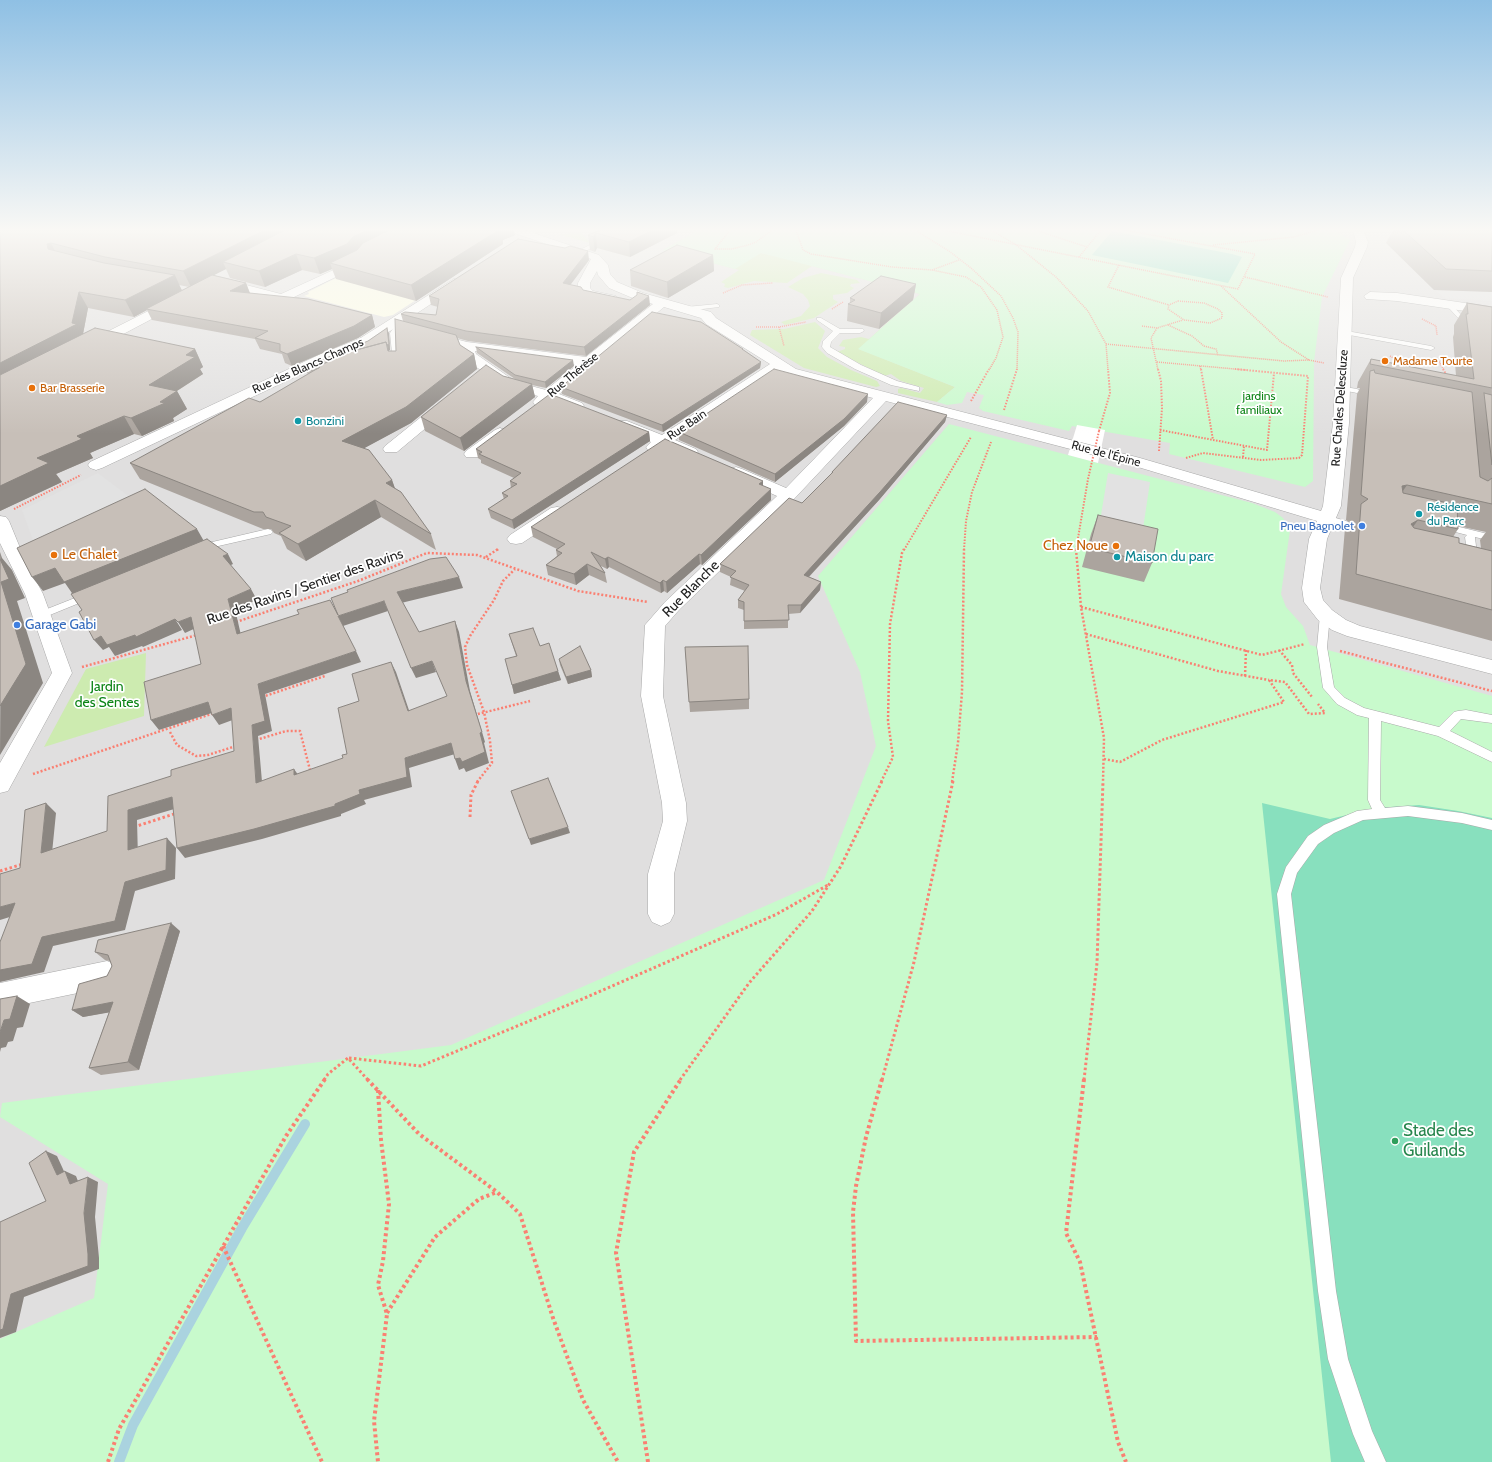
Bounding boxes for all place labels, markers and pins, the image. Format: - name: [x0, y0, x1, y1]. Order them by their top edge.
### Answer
- place label: Madame Tourte: [1393, 354, 1472, 368]
- marker: Madame Tourte: [1380, 356, 1390, 366]
- place label: Bar Brasserie: [40, 381, 105, 395]
- marker: Bar Brasserie: [27, 383, 37, 393]
- place label: Bonzini: [306, 414, 344, 428]
- marker: Bonzini: [293, 416, 303, 426]
- place label: Résidence du Parc: [1427, 500, 1479, 528]
- marker: Résidence du Parc: [1414, 509, 1424, 519]
- place label: Pneu Bagnolet: [1280, 519, 1354, 533]
- marker: Pneu Bagnolet: [1357, 521, 1367, 531]
- place label: Chez Noue: [1043, 538, 1108, 554]
- marker: Chez Noue: [1111, 541, 1121, 551]
- place label: Le Chalet: [62, 547, 117, 563]
- place label: Maison du parc: [1125, 549, 1214, 565]
- marker: Le Chalet: [49, 550, 59, 560]
- marker: Maison du parc: [1112, 552, 1122, 562]
- place label: Garage Gabi: [25, 617, 96, 633]
- marker: Garage Gabi: [12, 620, 22, 630]
- place label: Stade des Guilands: [1403, 1121, 1474, 1161]
- marker: Stade des Guilands: [1390, 1136, 1400, 1146]

